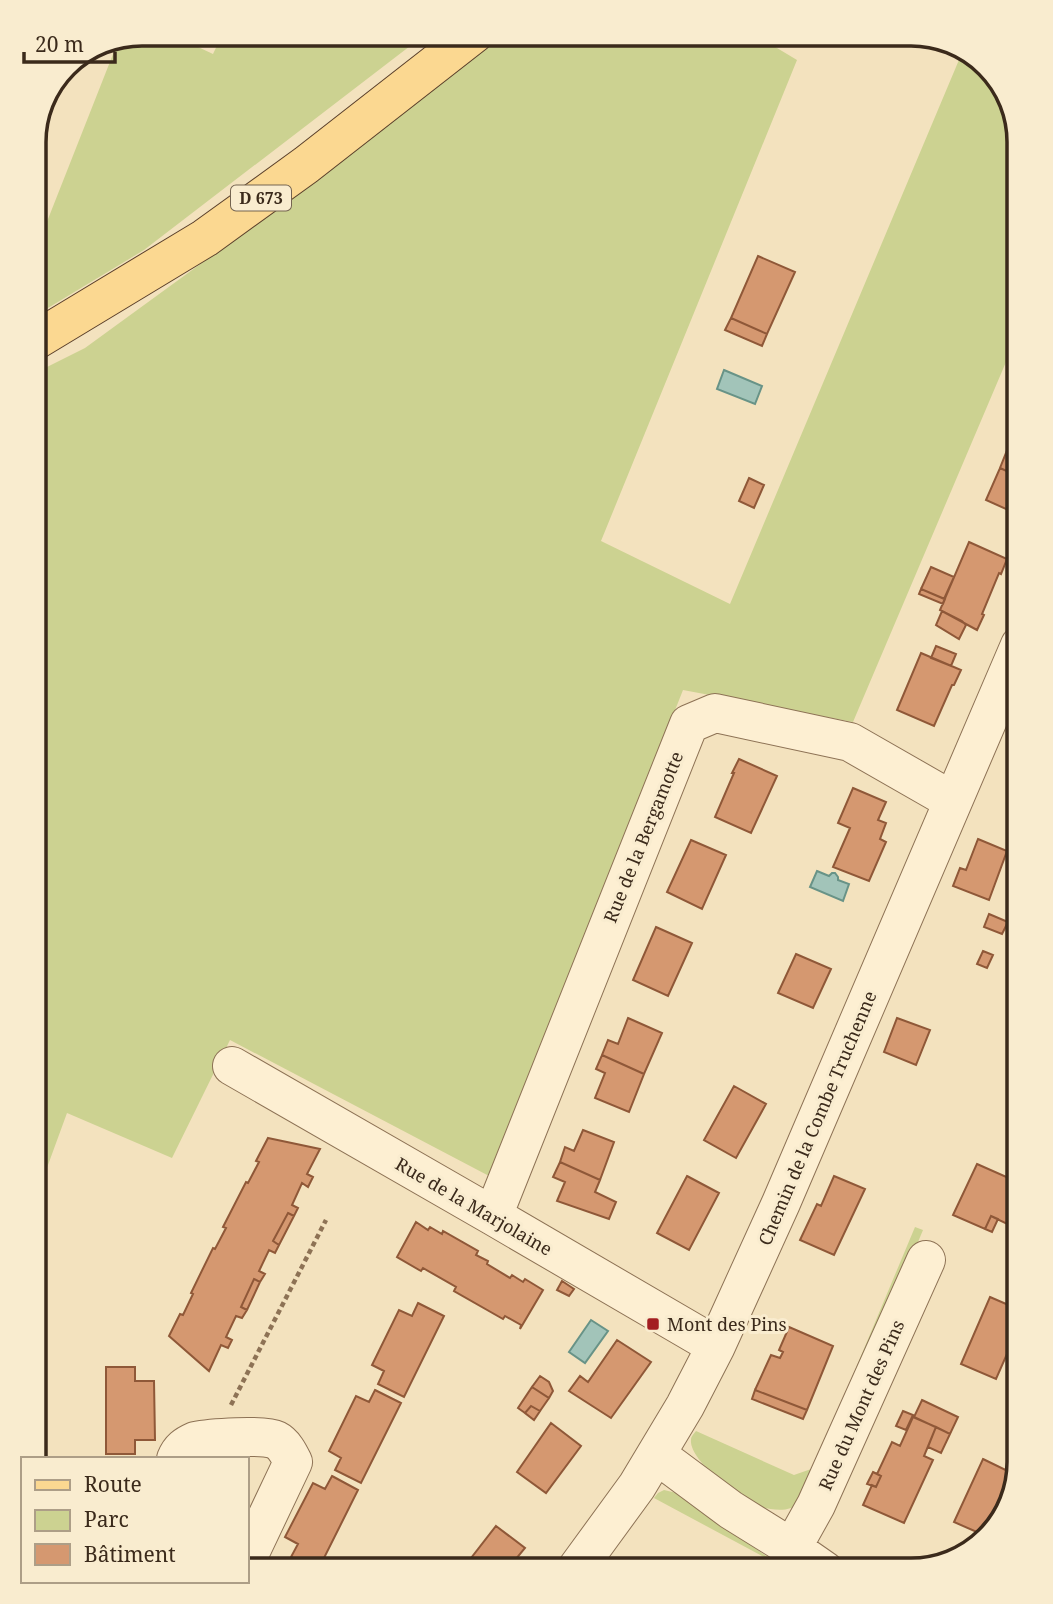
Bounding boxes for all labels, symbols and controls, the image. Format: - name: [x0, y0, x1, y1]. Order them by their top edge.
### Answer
- scale bar: [24, 21, 116, 65]
- text: 20 m: [35, 30, 84, 58]
- road number: D 673: [231, 186, 291, 210]
- street label: Rue de la Bergamotte: [598, 748, 688, 926]
- street label: Chemin de la Combe Truchenne: [752, 987, 882, 1249]
- street label: Rue de la Marjolaine: [391, 1151, 557, 1261]
- place label: Mont des Pins: [667, 1312, 787, 1336]
- marker: Mont des Pins: [645, 1316, 661, 1332]
- street label: Rue du Mont des Pins: [813, 1316, 909, 1494]
- legend: [21, 1457, 248, 1583]
- text: Route: [84, 1470, 142, 1498]
- text: Parc: [84, 1505, 129, 1533]
- text: Bâtiment: [84, 1540, 176, 1568]

